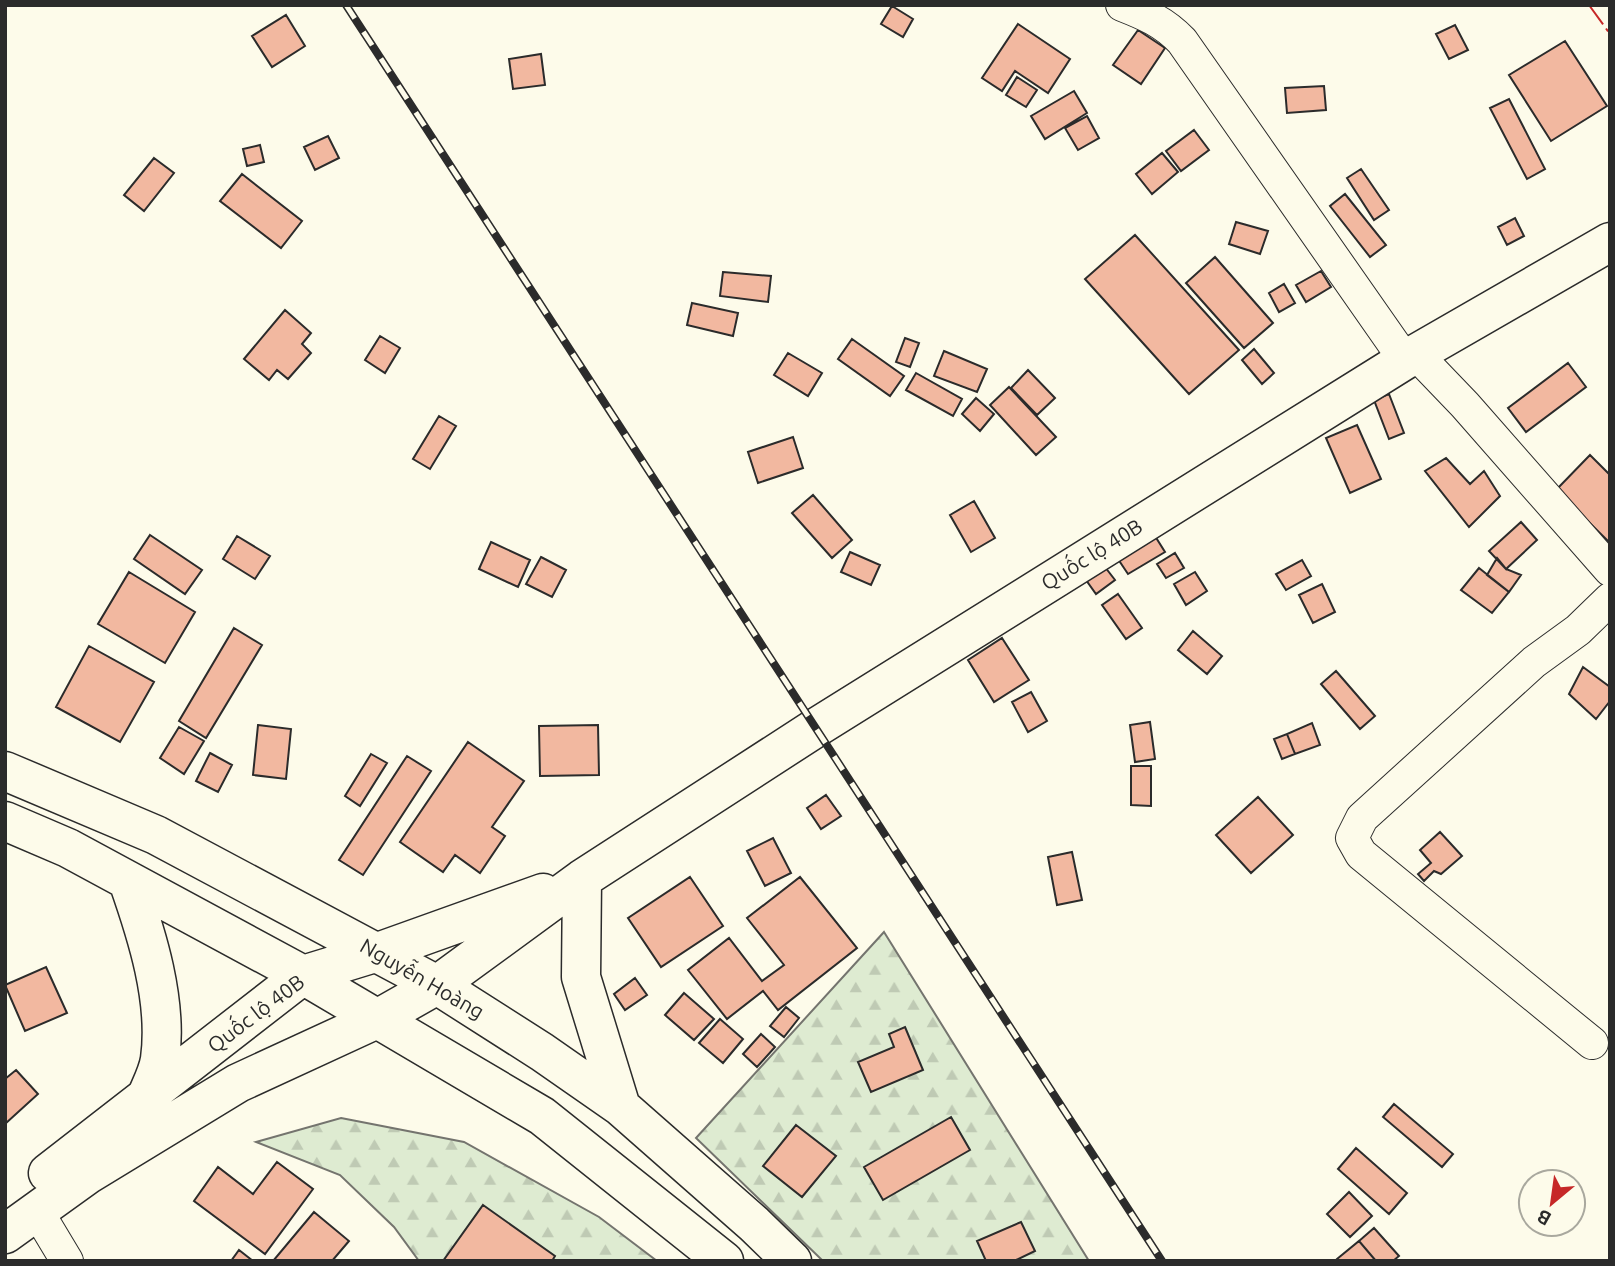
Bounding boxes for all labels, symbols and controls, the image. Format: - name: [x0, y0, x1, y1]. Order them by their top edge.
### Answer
- street label: Quốc lộ 40B: [1035, 512, 1146, 595]
- street label: Nguyễn Hoàng: [356, 932, 489, 1023]
- street label: Quốc lộ 40B: [201, 967, 308, 1057]
- north arrow: [1517, 1168, 1587, 1238]
- text: B: [1533, 1205, 1555, 1231]

